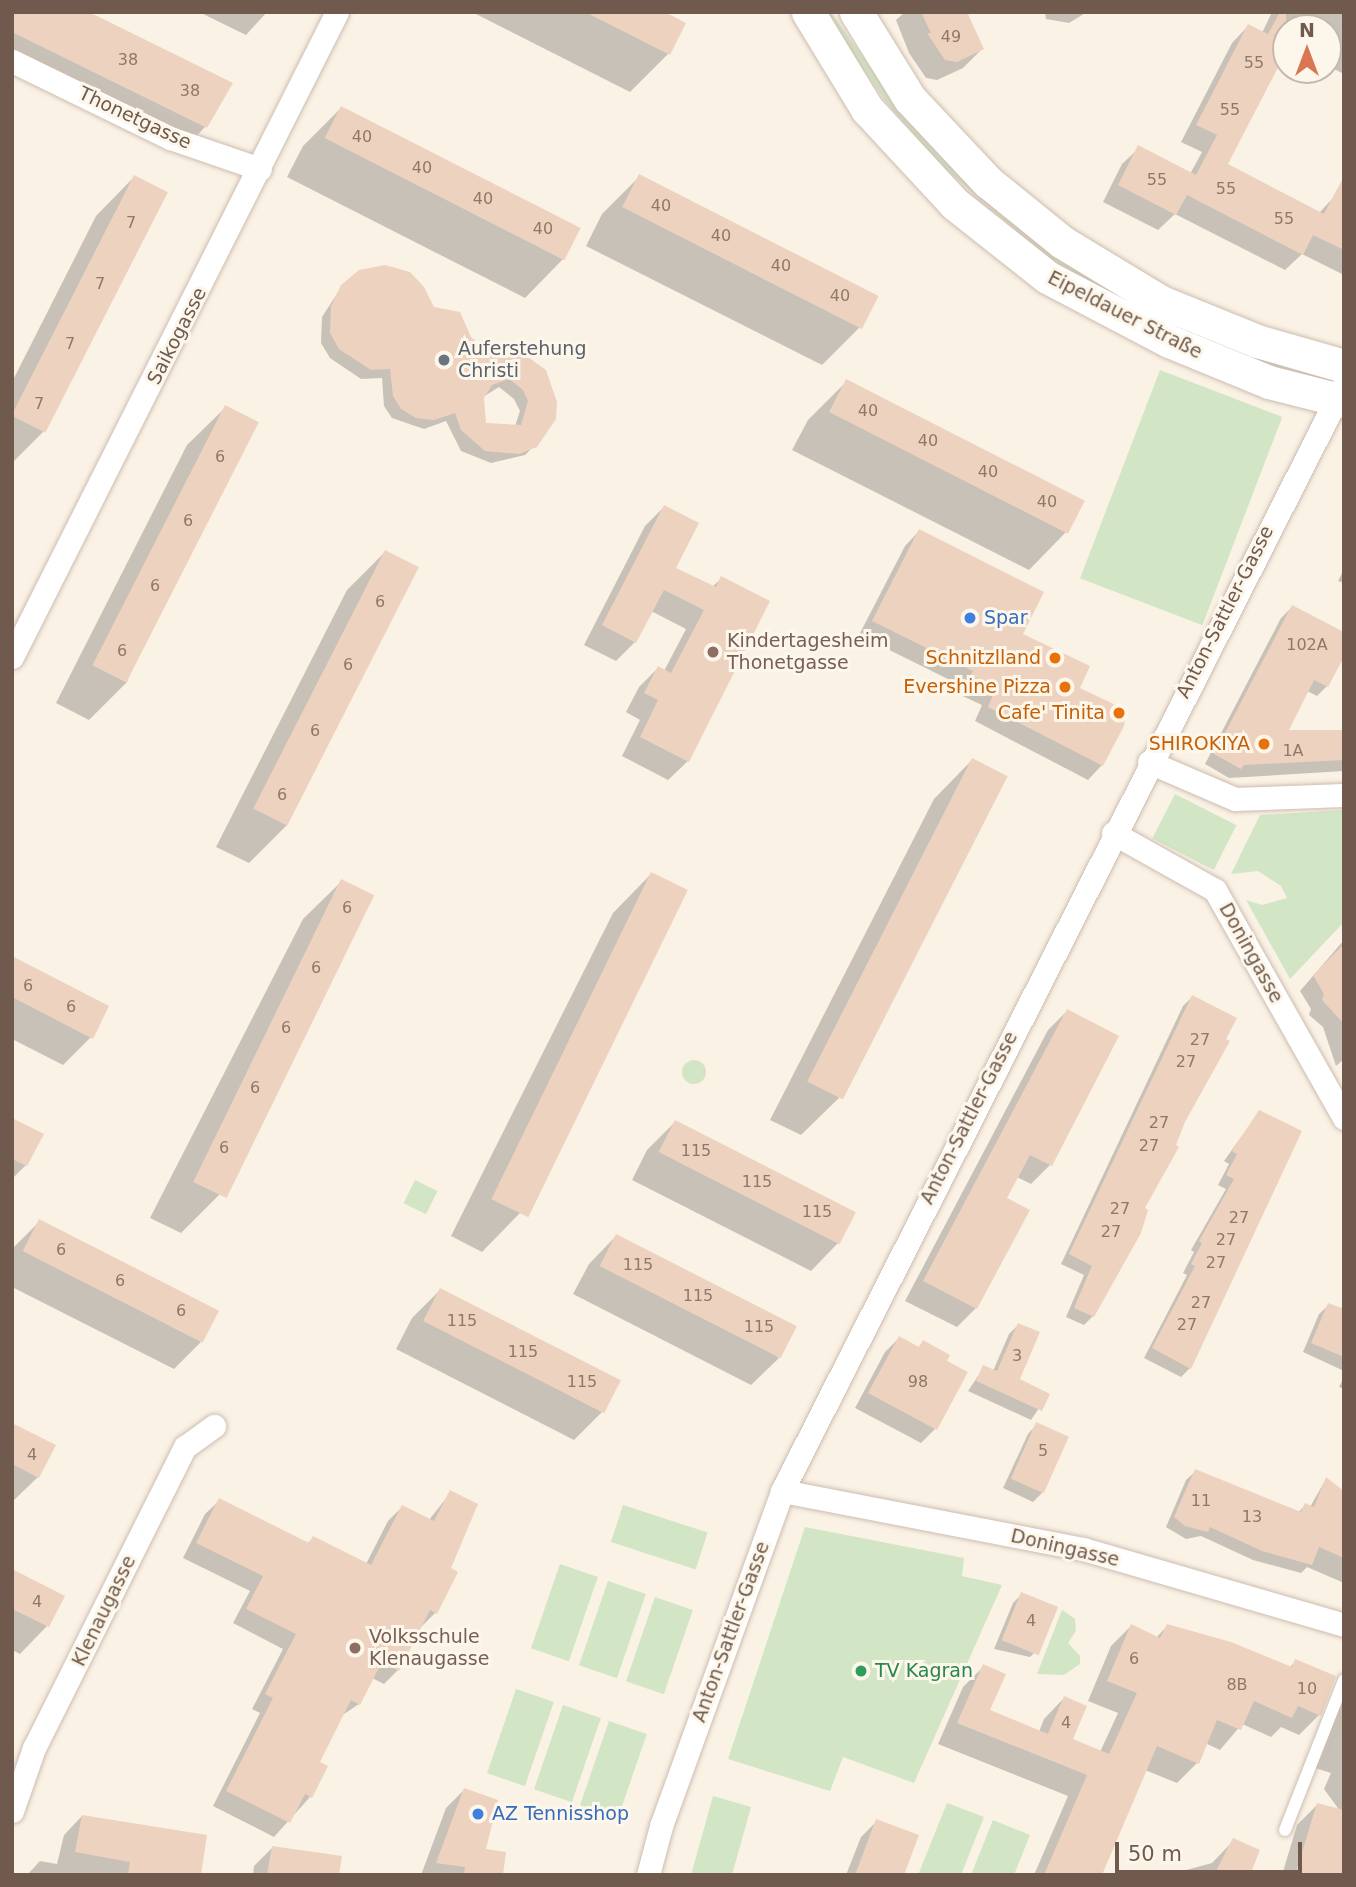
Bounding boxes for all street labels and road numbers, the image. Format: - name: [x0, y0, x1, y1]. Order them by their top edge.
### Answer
- street label: Thonetgasse: [75, 82, 195, 154]
- street label: Eipeldauer Straße: [1044, 266, 1206, 364]
- street label: Saikogasse: [143, 284, 211, 388]
- street label: Anton-Sattler-Gasse: [1172, 522, 1278, 702]
- street label: Doningasse: [1214, 899, 1288, 1007]
- street label: Anton-Sattler-Gasse: [916, 1028, 1022, 1208]
- street label: Doningasse: [1008, 1524, 1122, 1572]
- street label: Anton-Sattler-Gasse: [688, 1539, 774, 1725]
- street label: Klenaugasse: [67, 1552, 141, 1670]

